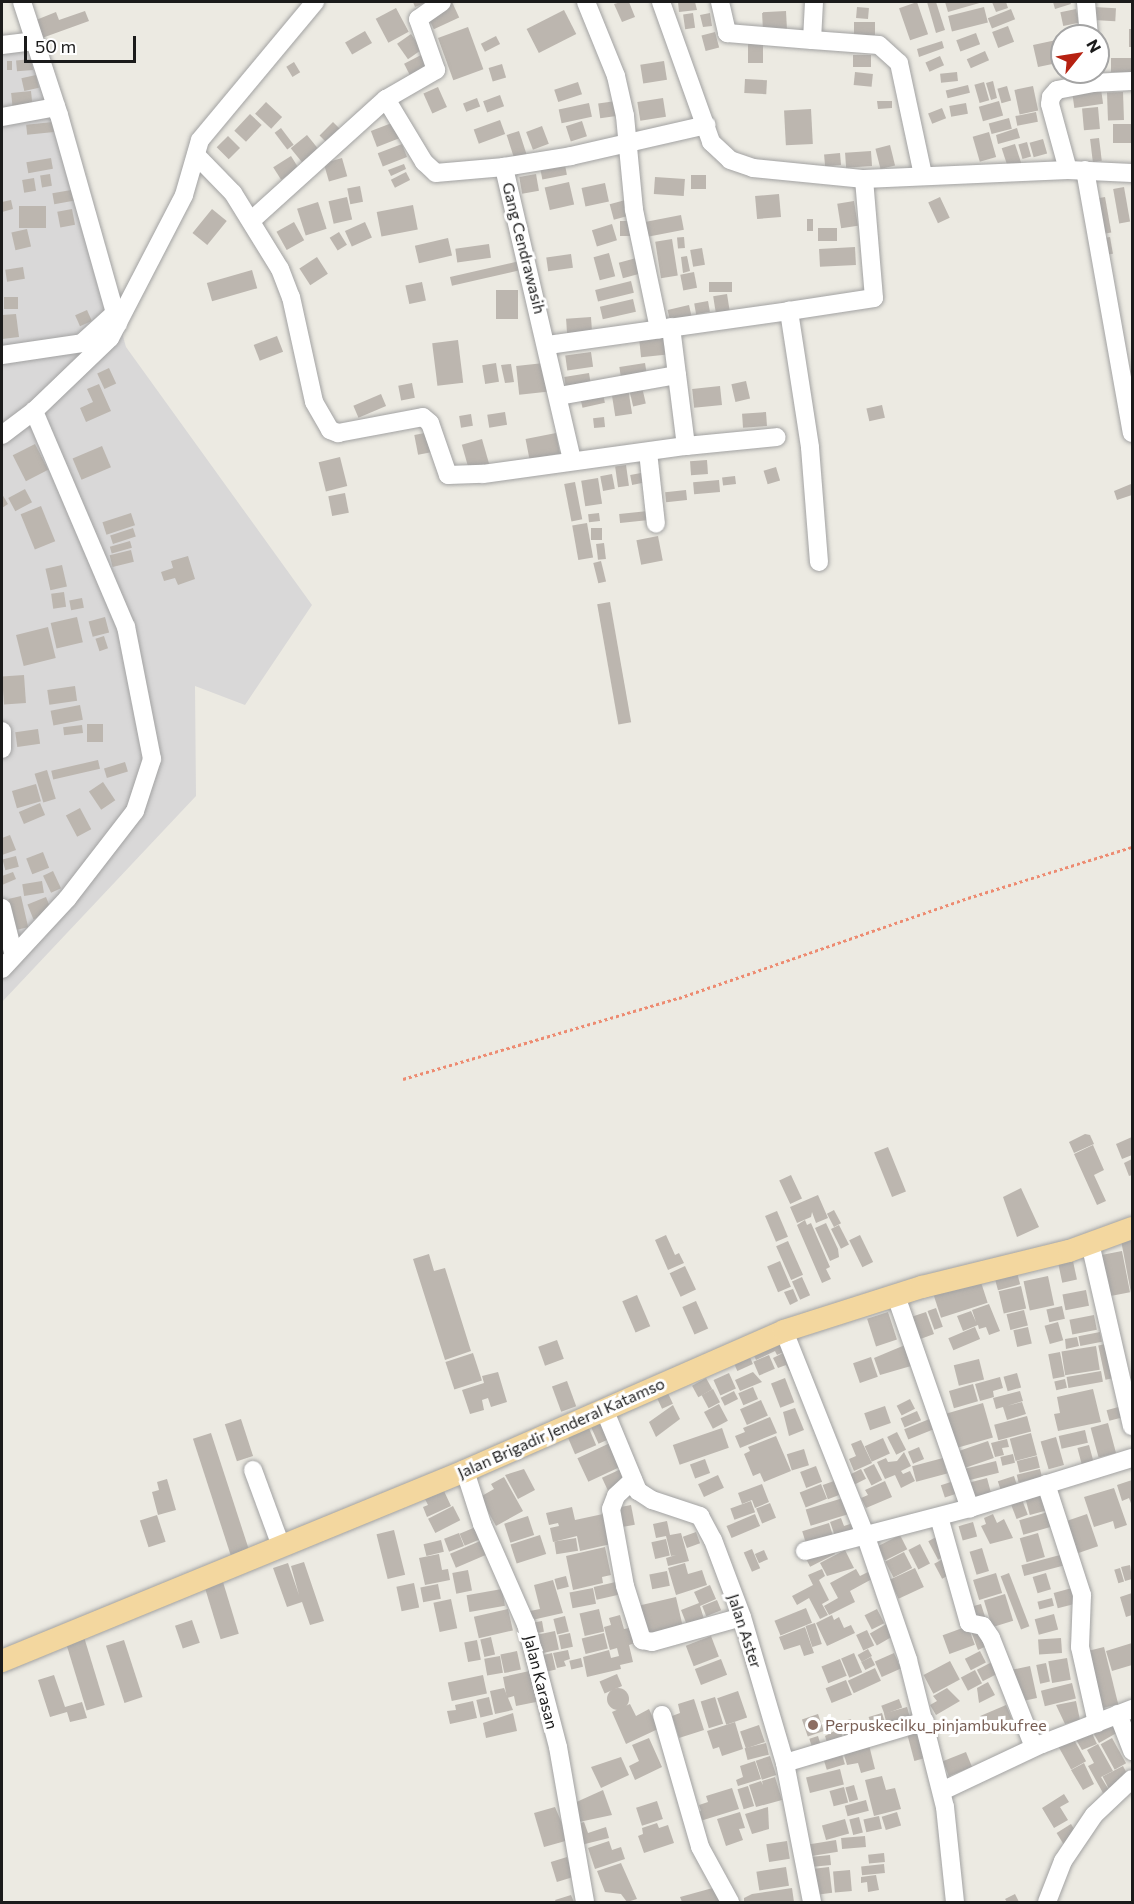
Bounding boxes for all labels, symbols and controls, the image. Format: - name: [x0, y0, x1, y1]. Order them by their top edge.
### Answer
- scale bar: [27, 24, 140, 62]
- north arrow: [1050, 24, 1110, 84]
- text: 50 m: [35, 35, 76, 57]
- text: N: [1083, 36, 1106, 56]
- street label: Gang Cendrawasih: [498, 180, 550, 316]
- street label: Jalan Brigadir Jenderal Katamso: [454, 1374, 668, 1482]
- street label: Jalan Aster: [724, 1591, 766, 1671]
- street label: Jalan Karasan: [520, 1633, 562, 1731]
- place label: Perpuskecilku_pinjambukufree: [825, 1715, 1047, 1735]
- marker: Perpuskecilku_pinjambukufree: [806, 1718, 820, 1732]

